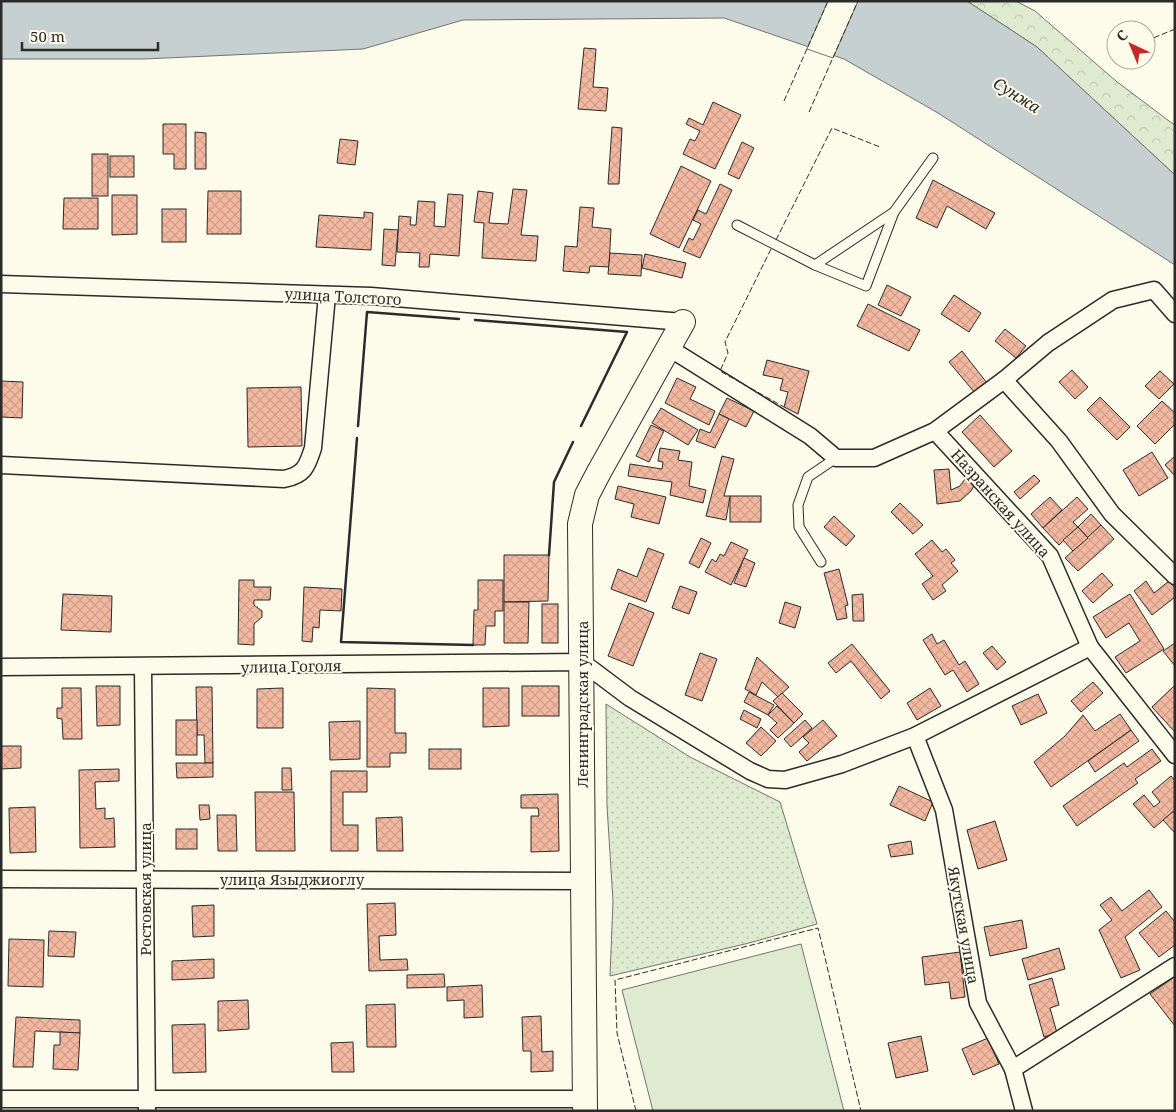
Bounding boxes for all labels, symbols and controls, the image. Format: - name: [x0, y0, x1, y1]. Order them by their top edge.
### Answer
- scale bar: [22, 20, 159, 52]
- north arrow: [1106, 20, 1156, 70]
- text: С: [1112, 25, 1132, 45]
- text: 50 m: [30, 26, 65, 46]
- water label: Сунжа: [989, 72, 1045, 118]
- street label: улица Толстого: [284, 283, 402, 309]
- street label: Назранская улица: [947, 445, 1055, 561]
- street label: Ленинградская улица: [572, 620, 592, 788]
- street label: улица Гоголя: [240, 655, 342, 677]
- street label: Ростовская улица: [135, 822, 155, 956]
- street label: Якутская улица: [944, 864, 984, 985]
- street label: улица Языджиоглу: [220, 869, 365, 889]

